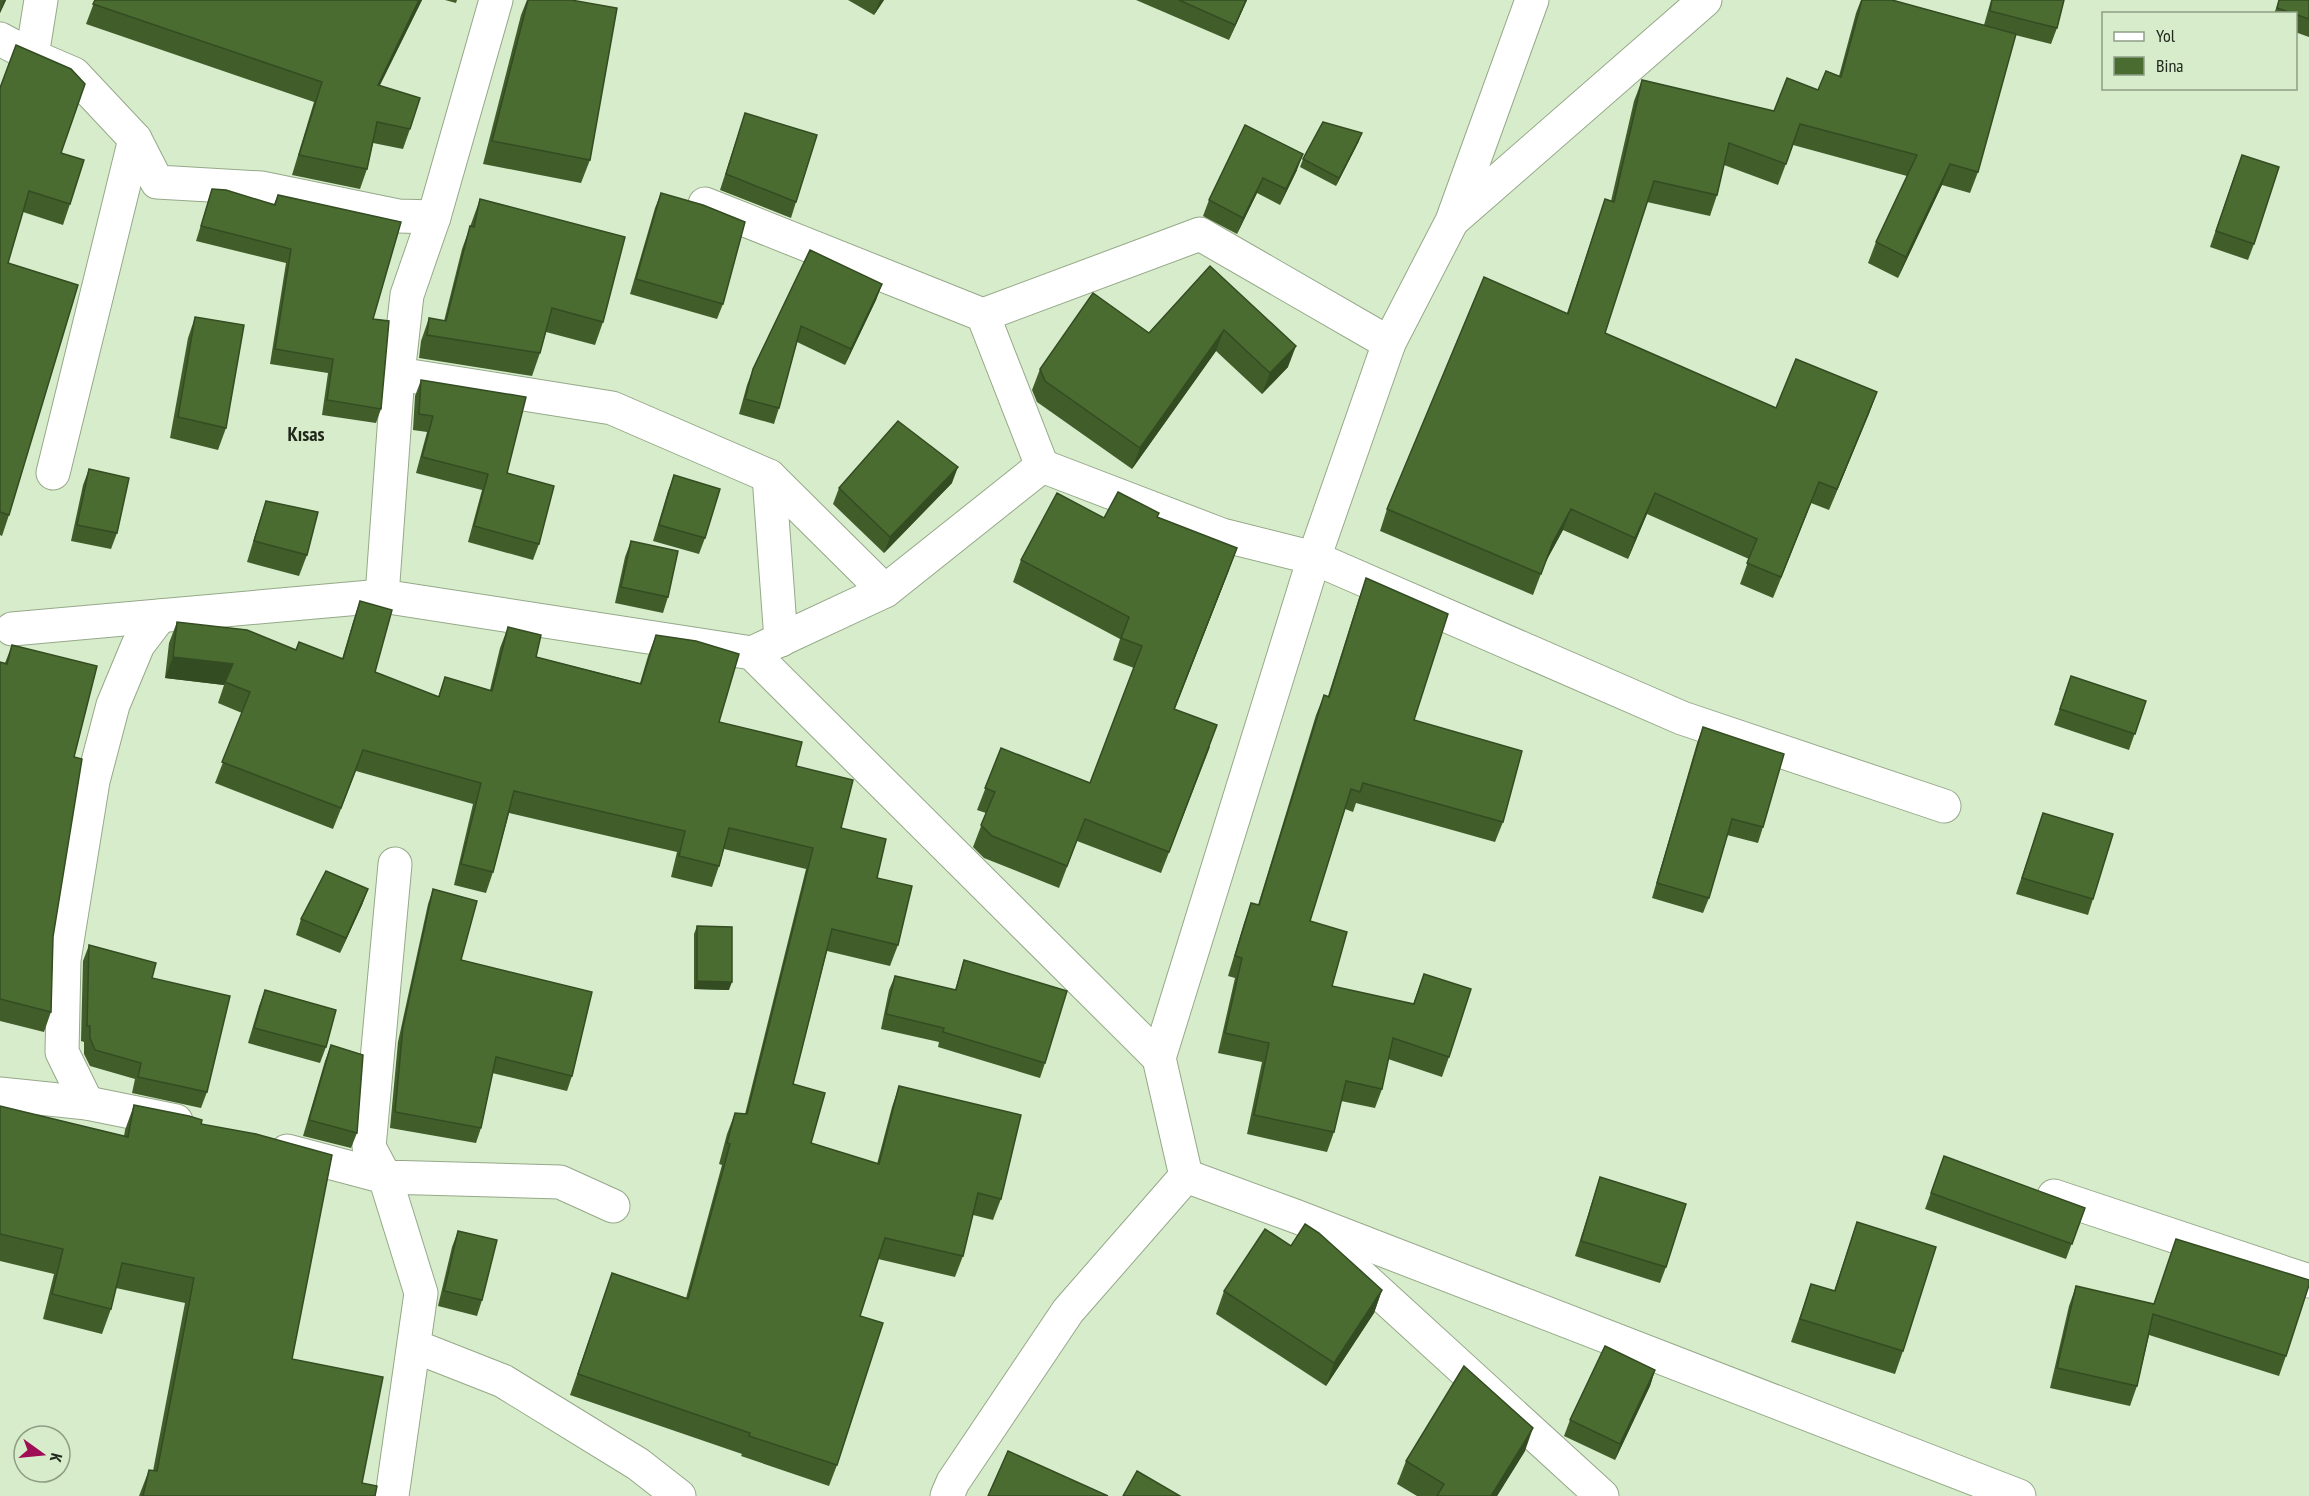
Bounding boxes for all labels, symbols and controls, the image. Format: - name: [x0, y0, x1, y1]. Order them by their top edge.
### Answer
- legend: [2102, 12, 2297, 90]
- text: Yol: [2156, 24, 2176, 47]
- text: Bina: [2156, 54, 2184, 77]
- district label: Kısas: [287, 421, 325, 447]
- north arrow: [12, 1424, 72, 1484]
- text: K: [46, 1451, 67, 1465]

